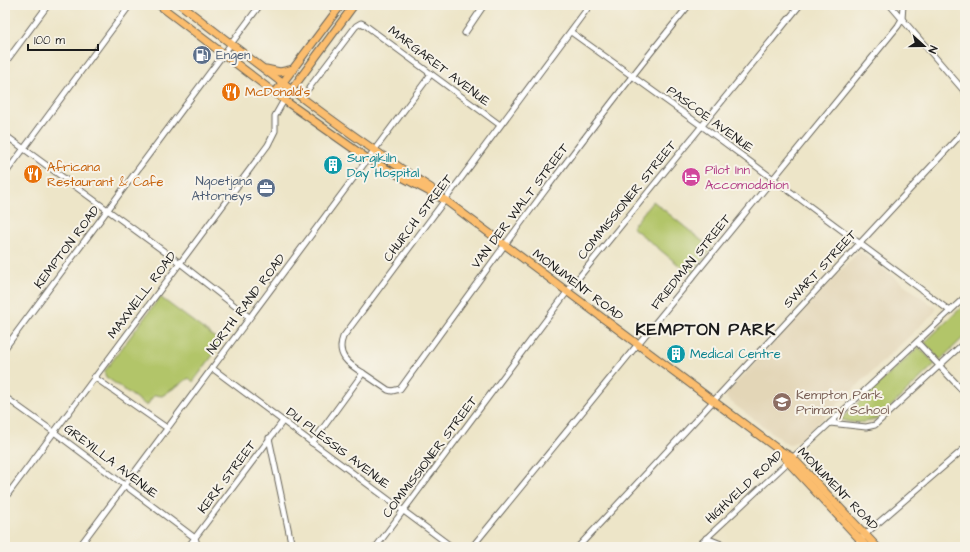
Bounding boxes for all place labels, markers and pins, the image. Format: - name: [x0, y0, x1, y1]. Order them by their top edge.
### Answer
- fuel station icon: Engen: [191, 44, 213, 66]
- place label: Engen: [216, 46, 251, 65]
- restaurant icon: McDonald's: [220, 81, 242, 103]
- place label: McDonald's: [245, 83, 311, 101]
- place label: Surgikiln Day Hospital: [347, 149, 419, 183]
- building icon: Surgikiln Day Hospital: [322, 154, 344, 176]
- place label: Africana Restaurant & Cafe: [47, 158, 164, 191]
- place label: Pilot Inn Accomodation: [705, 161, 789, 194]
- restaurant icon: Africana Restaurant & Cafe: [22, 163, 44, 185]
- hotel icon: Pilot Inn Accomodation: [680, 166, 702, 188]
- place label: Ngoetjana Attorneys: [191, 172, 252, 206]
- office icon: Ngoetjana Attorneys: [255, 177, 277, 199]
- building icon: Medical Centre: [665, 343, 687, 365]
- place label: Medical Centre: [690, 345, 781, 363]
- place label: Kempton Park Primary School: [796, 386, 889, 420]
- school or university icon: Kempton Park Primary School: [771, 391, 793, 413]

